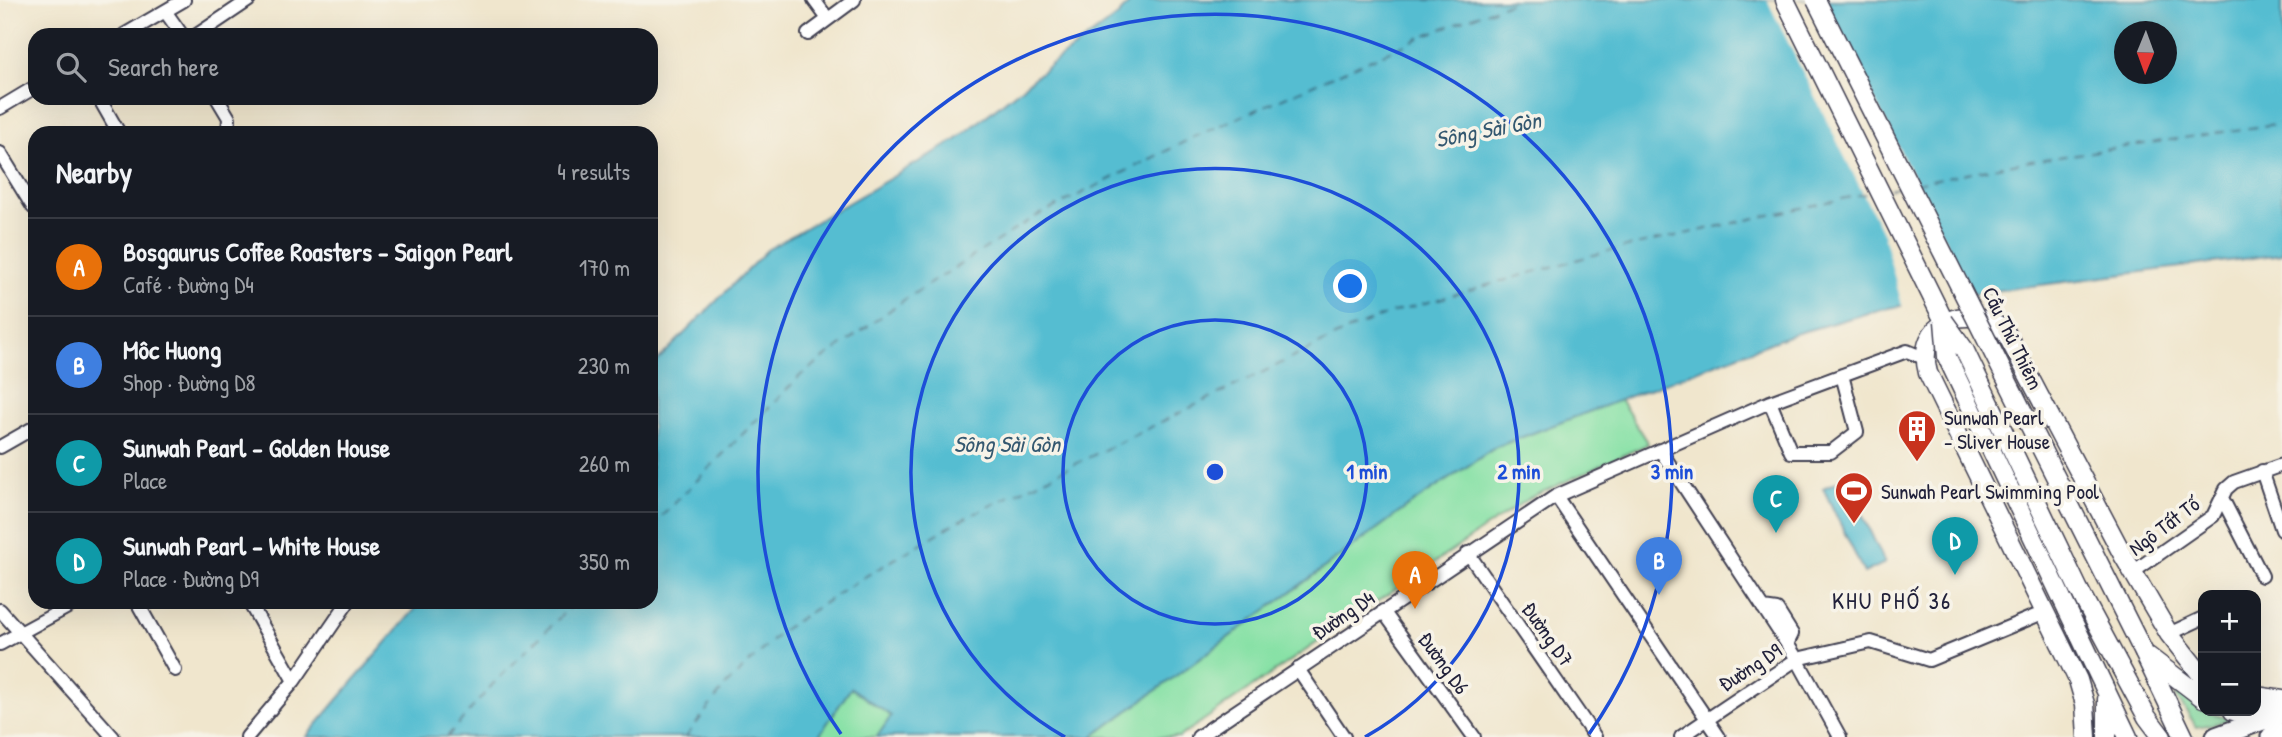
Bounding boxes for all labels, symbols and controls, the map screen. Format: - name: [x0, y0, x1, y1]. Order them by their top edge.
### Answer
- north arrow: [2114, 21, 2177, 84]
- search box: [28, 28, 658, 105]
- icon: search: [52, 48, 90, 86]
- text: Search here: [108, 49, 219, 84]
- water label: Sông Sài Gòn: [1433, 103, 1545, 155]
- text: Nearby: [56, 152, 132, 192]
- text: 4 results: [557, 156, 630, 187]
- text: Bosgaurus Coffee Roasters - Saigon Pearl: [123, 234, 512, 269]
- text: A: [73, 252, 85, 283]
- text: 170 m: [579, 252, 630, 283]
- text: Café · Đường D4: [123, 269, 254, 300]
- your location: [1333, 269, 1367, 303]
- street label: Cầu Thủ Thiêm: [1976, 282, 2050, 394]
- text: Môc Huong: [123, 332, 221, 367]
- text: B: [73, 350, 85, 381]
- text: 230 m: [578, 350, 630, 381]
- text: Shop · Đường D8: [123, 367, 255, 398]
- place label: Sunwah Pearl - Sliver House: [1944, 403, 2050, 456]
- building icon: Sunwah Pearl - Sliver House: [1896, 408, 1938, 463]
- water label: Sông Sài Gòn: [954, 428, 1062, 460]
- text: Sunwah Pearl - Golden House: [123, 430, 390, 465]
- text: C: [73, 448, 85, 479]
- text: 260 m: [579, 448, 630, 479]
- text: 1 min: [1347, 457, 1387, 486]
- text: 2 min: [1497, 457, 1541, 486]
- text: 3 min: [1651, 457, 1693, 486]
- centre of rings: [1203, 460, 1227, 484]
- text: Place: [123, 465, 167, 496]
- sports icon: Sunwah Pearl Swimming Pool: [1833, 470, 1875, 525]
- pin: C: [1753, 475, 1799, 533]
- place label: Sunwah Pearl Swimming Pool: [1881, 477, 2099, 506]
- street label: Ngô Tất Tố: [2122, 489, 2207, 562]
- pin: D: [1932, 517, 1978, 575]
- text: Sunwah Pearl - White House: [123, 528, 380, 563]
- pin: B: [1636, 537, 1682, 595]
- text: D: [74, 546, 84, 577]
- text: 350 m: [579, 546, 630, 577]
- pin: A: [1392, 551, 1438, 609]
- text: Place · Đường D9: [123, 563, 259, 594]
- street label: Đường D4: [1306, 583, 1380, 647]
- district label: KHU PHỐ 36: [1832, 585, 1952, 616]
- map controls: [2198, 590, 2261, 716]
- button: +: [2198, 590, 2261, 653]
- street label: Đường D7: [1515, 596, 1581, 672]
- street label: Đường D6: [1412, 626, 1476, 700]
- street label: Đường D9: [1713, 636, 1787, 698]
- button: −: [2198, 653, 2261, 716]

